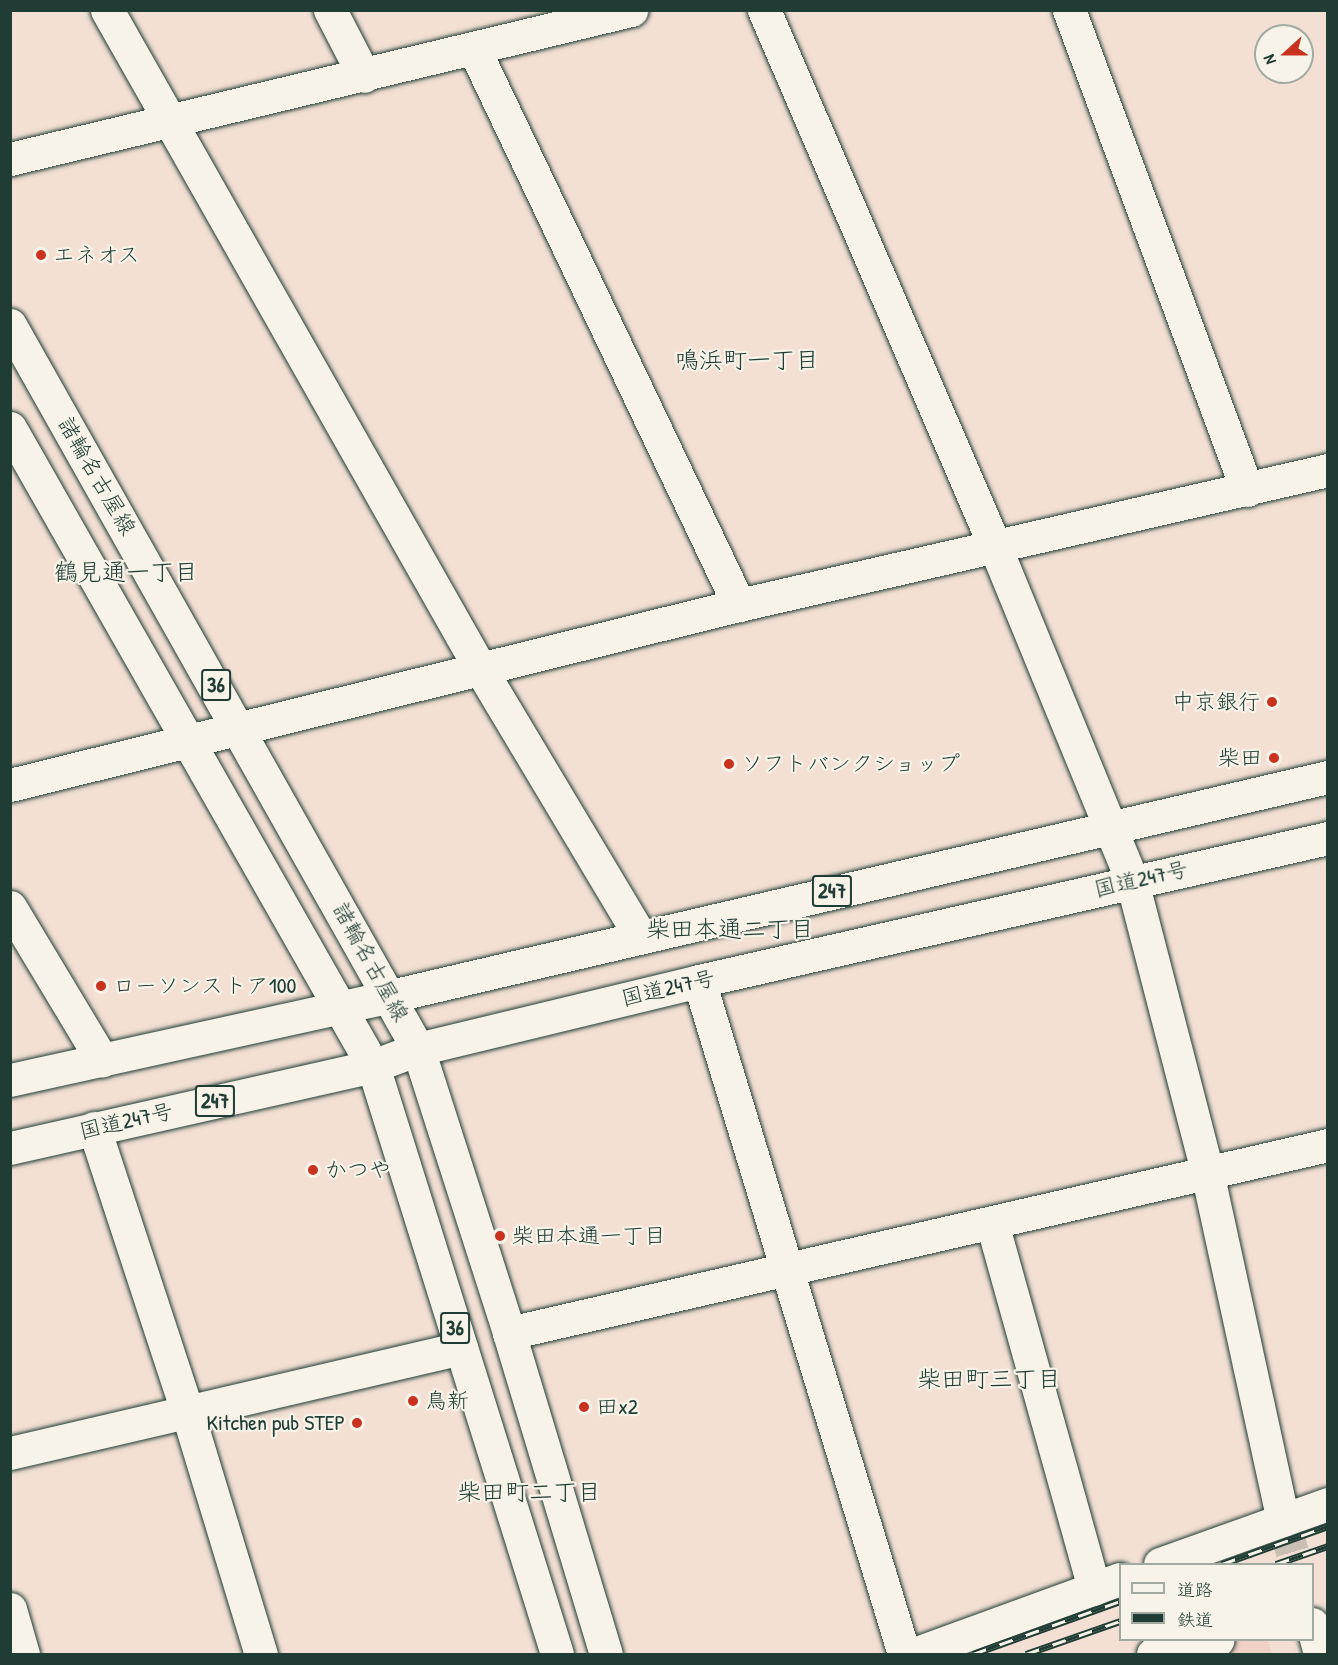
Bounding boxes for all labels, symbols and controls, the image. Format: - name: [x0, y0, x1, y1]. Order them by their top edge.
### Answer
- north arrow: [1254, 24, 1314, 84]
- text: N: [1257, 52, 1281, 68]
- place label: エネオス: [53, 242, 141, 268]
- marker: エネオス: [34, 248, 48, 262]
- district label: 鳴浜町一丁目: [675, 346, 819, 374]
- street label: 諸輪名古屋線: [53, 412, 141, 540]
- district label: 鶴見通一丁目: [54, 558, 198, 586]
- road number: 36: [201, 667, 231, 703]
- place label: 中京銀行: [1172, 689, 1260, 715]
- marker: 中京銀行: [1265, 695, 1279, 709]
- place label: 柴田: [1218, 745, 1262, 771]
- place label: ソフトバンクショップ: [741, 751, 961, 777]
- marker: 柴田: [1267, 751, 1281, 765]
- marker: ソフトバンクショップ: [722, 757, 736, 771]
- street label: 国道247号: [1092, 855, 1190, 903]
- road number: 247: [811, 873, 853, 909]
- street label: 諸輪名古屋線: [327, 898, 415, 1026]
- district label: 柴田本通二丁目: [646, 915, 814, 943]
- street label: 国道247号: [619, 964, 717, 1012]
- place label: ローソンストア100: [113, 973, 295, 999]
- marker: ローソンストア100: [94, 979, 108, 993]
- road number: 247: [194, 1083, 236, 1119]
- street label: 国道247号: [77, 1097, 175, 1145]
- place label: かつや: [325, 1157, 391, 1183]
- marker: かつや: [306, 1163, 320, 1177]
- place label: 柴田本通一丁目: [512, 1223, 666, 1249]
- marker: 柴田本通一丁目: [493, 1229, 507, 1243]
- road number: 36: [440, 1310, 470, 1346]
- district label: 柴田町三丁目: [917, 1365, 1061, 1393]
- place label: 鳥新: [425, 1388, 469, 1414]
- marker: 鳥新: [406, 1394, 420, 1408]
- place label: 田x2: [596, 1394, 638, 1420]
- marker: 田x2: [577, 1400, 591, 1414]
- place label: Kitchen pub STEP: [206, 1410, 345, 1436]
- marker: Kitchen pub STEP: [350, 1416, 364, 1430]
- district label: 柴田町二丁目: [457, 1478, 601, 1506]
- legend: [1119, 1563, 1314, 1641]
- text: 道路: [1177, 1577, 1213, 1602]
- text: 鉄道: [1177, 1607, 1213, 1632]

